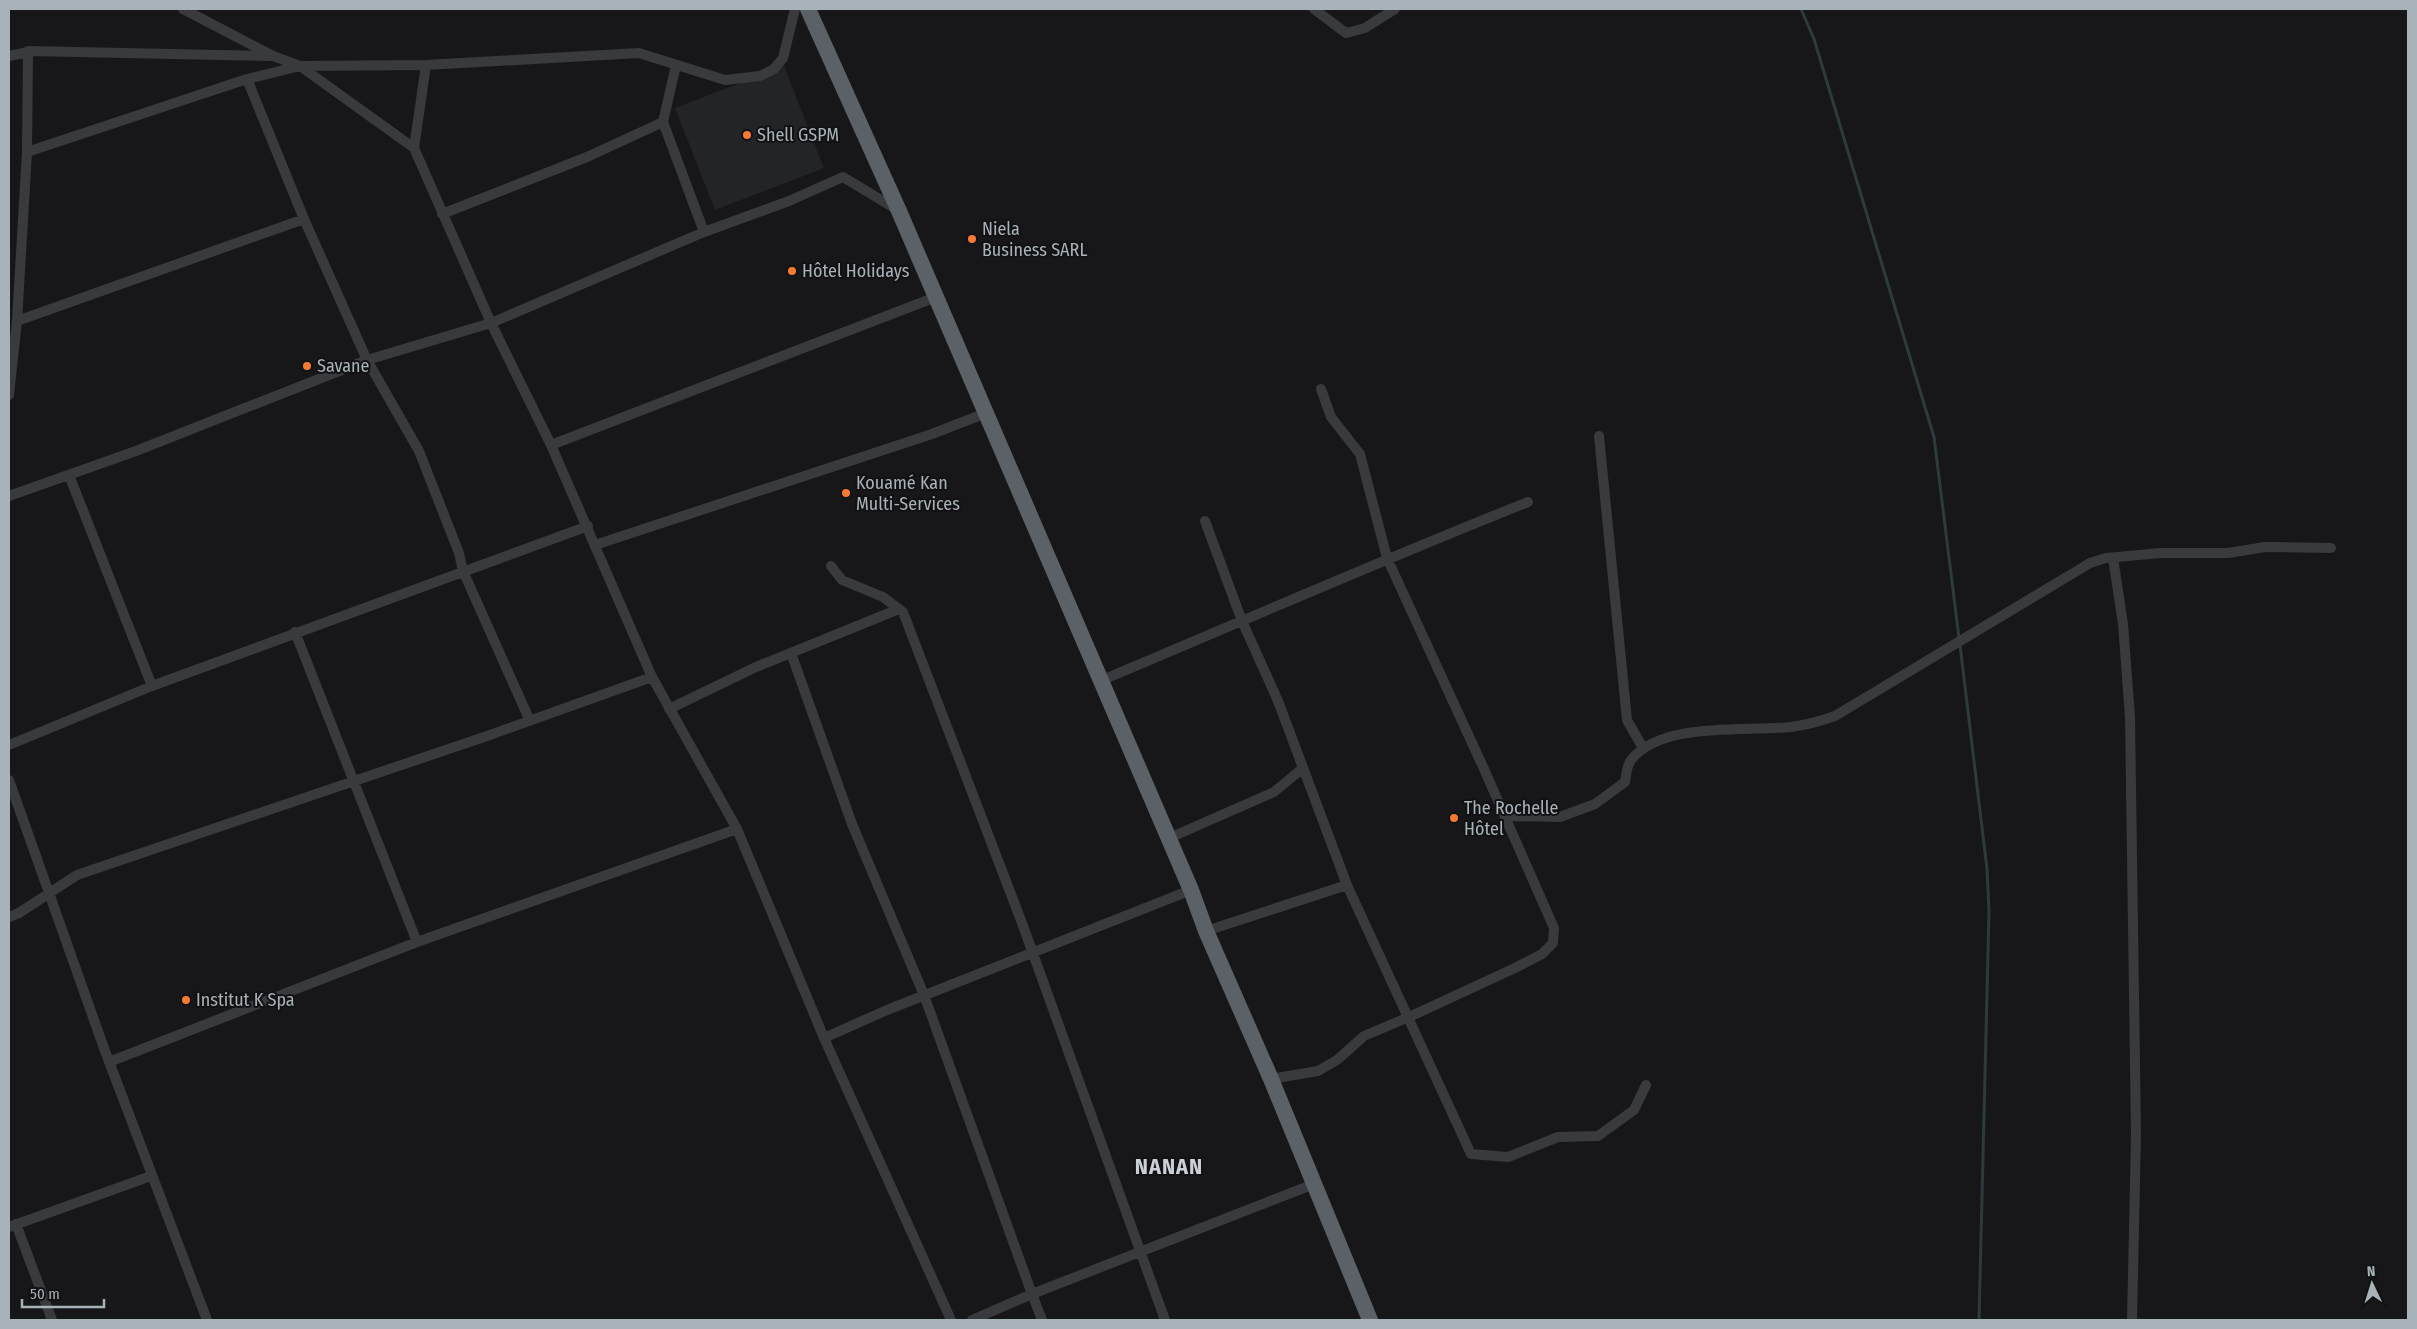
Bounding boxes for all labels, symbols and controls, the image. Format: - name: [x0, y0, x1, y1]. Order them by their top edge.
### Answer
- place label: Shell GSPM: [757, 124, 839, 146]
- marker: Shell GSPM: [741, 129, 753, 141]
- place label: Niela Business SARL: [982, 218, 1087, 261]
- marker: Niela Business SARL: [966, 233, 978, 245]
- place label: Hôtel Holidays: [802, 260, 910, 282]
- marker: Hôtel Holidays: [786, 265, 798, 277]
- place label: Savane: [317, 355, 370, 377]
- marker: Savane: [301, 360, 313, 372]
- place label: Kouamé Kan Multi-Services: [856, 472, 960, 515]
- marker: Kouamé Kan Multi-Services: [840, 487, 852, 499]
- place label: The Rochelle Hôtel: [1464, 797, 1558, 840]
- marker: The Rochelle Hôtel: [1448, 812, 1460, 824]
- place label: Institut K Spa: [196, 989, 295, 1011]
- marker: Institut K Spa: [180, 994, 192, 1006]
- district label: NANAN: [1135, 1153, 1203, 1180]
- north arrow: [2347, 1259, 2397, 1309]
- text: N: [2366, 1263, 2376, 1280]
- scale bar: [22, 1276, 105, 1308]
- text: 50 m: [30, 1285, 60, 1303]

